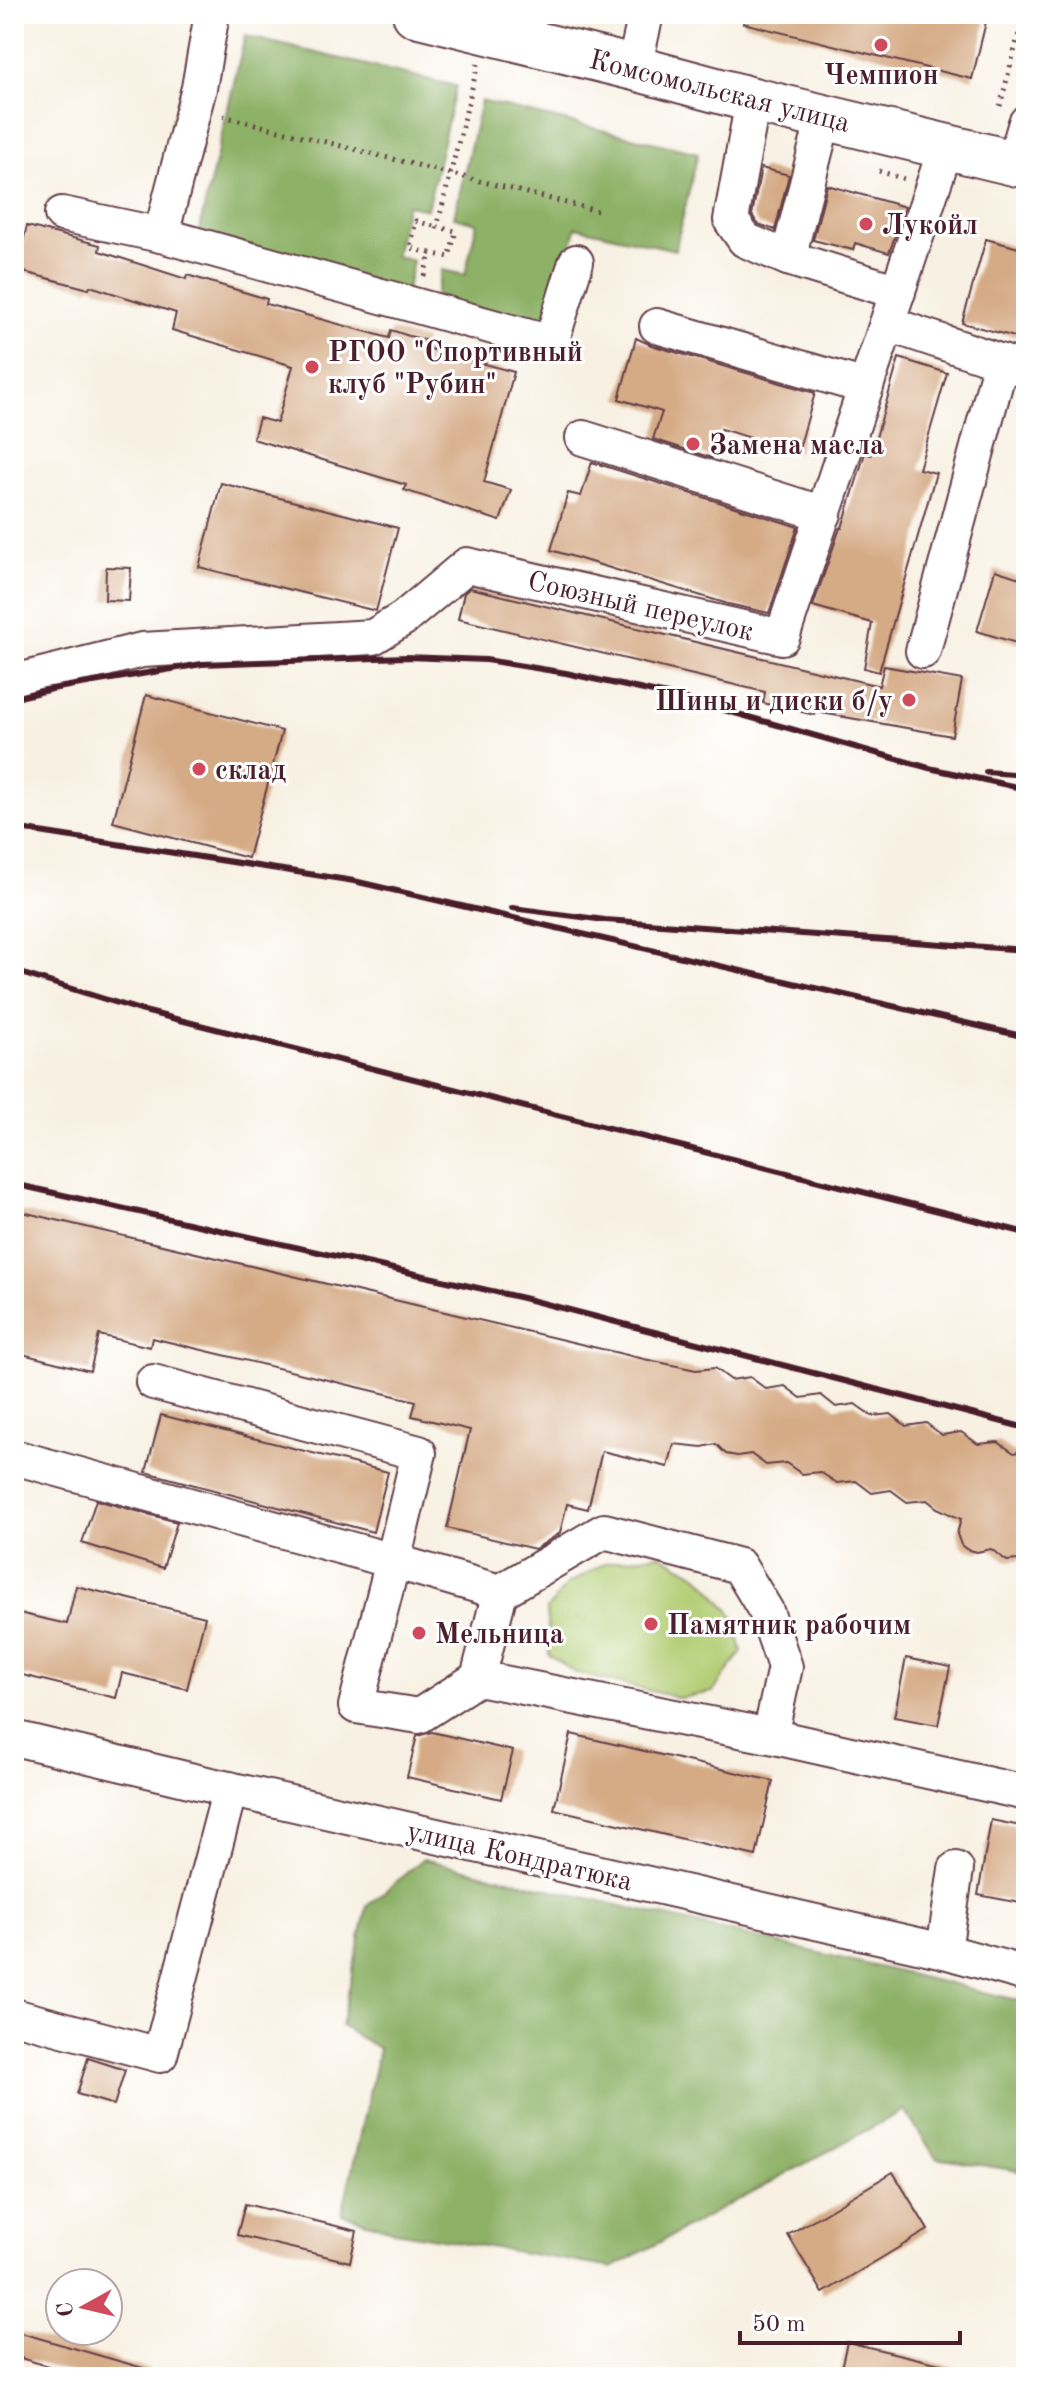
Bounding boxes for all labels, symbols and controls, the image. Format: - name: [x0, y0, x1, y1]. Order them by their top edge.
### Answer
- marker: Чемпион: [872, 36, 890, 54]
- street label: Комсомольская улица: [586, 47, 853, 139]
- place label: Чемпион: [824, 63, 939, 91]
- place label: Лукойл: [882, 213, 978, 241]
- marker: Лукойл: [857, 215, 875, 233]
- place label: РГОО "Спортивный клуб "Рубин": [328, 339, 583, 400]
- marker: РГОО "Спортивный клуб "Рубин": [303, 358, 321, 376]
- place label: Замена масла: [709, 432, 884, 461]
- marker: Замена масла: [684, 435, 702, 453]
- street label: Союзный переулок: [525, 568, 756, 648]
- place label: Шины и диски б/у: [655, 689, 893, 717]
- marker: Шины и диски б/у: [900, 691, 918, 709]
- place label: склад: [215, 758, 286, 786]
- marker: склад: [190, 760, 208, 778]
- place label: Памятник рабочим: [667, 1613, 911, 1641]
- marker: Памятник рабочим: [642, 1615, 660, 1633]
- place label: Мельница: [435, 1622, 564, 1650]
- marker: Мельница: [410, 1624, 428, 1642]
- street label: улица Кондратюка: [404, 1818, 635, 1898]
- north arrow: [44, 2267, 124, 2347]
- scale bar: [740, 2295, 960, 2345]
- text: С: [54, 2301, 78, 2318]
- text: 50 m: [752, 2313, 806, 2337]

